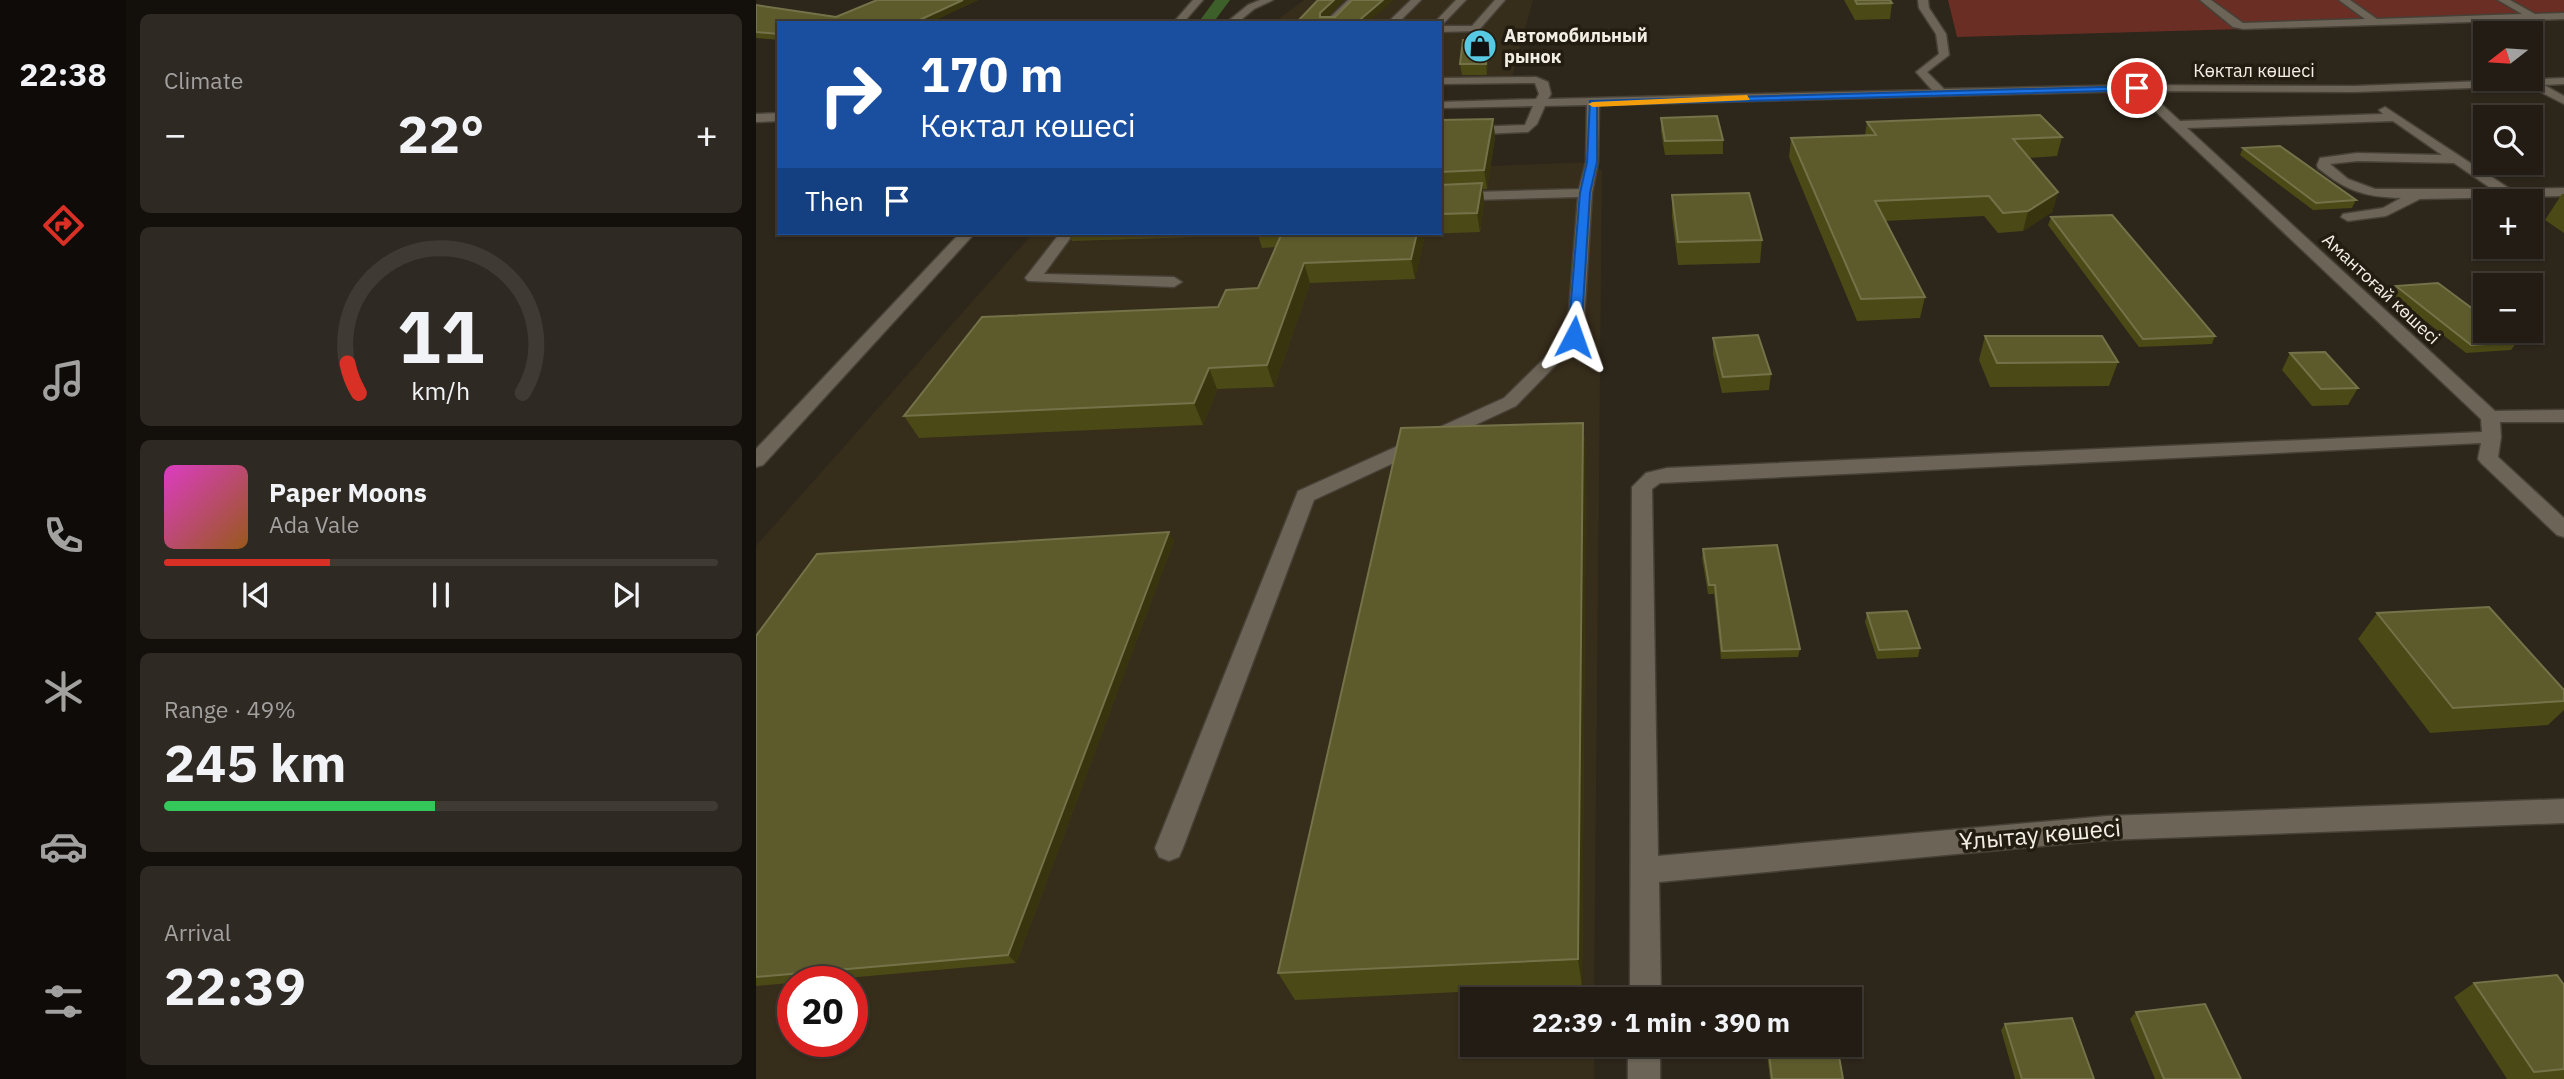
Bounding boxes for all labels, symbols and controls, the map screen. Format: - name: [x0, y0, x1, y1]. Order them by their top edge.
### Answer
- north arrow: [2473, 21, 2543, 91]
- map controls: [2473, 21, 2543, 343]
- place label: Автомобильный рынок: [1504, 24, 1648, 68]
- shop icon: Автомобильный рынок: [1461, 27, 1499, 65]
- text: 170 m: [920, 42, 1064, 105]
- icon: right: [805, 49, 896, 140]
- text: 22:38: [19, 53, 107, 95]
- pin: [2107, 58, 2167, 118]
- street label: Көктал көшесі: [2193, 59, 2315, 82]
- text: Climate: [164, 65, 243, 95]
- icon: arrive: [2118, 69, 2156, 107]
- text: 22°: [398, 100, 484, 167]
- text: Көктал көшесі: [920, 104, 1136, 146]
- button: search: [2473, 105, 2543, 175]
- text: −: [164, 109, 187, 158]
- text: +: [695, 109, 718, 158]
- icon: arrive: [878, 182, 916, 220]
- text: Then: [805, 184, 864, 218]
- button: +: [2473, 189, 2543, 259]
- icon: directions: [39, 201, 88, 250]
- street label: Амантоғай көшесі: [2318, 228, 2445, 349]
- button: −: [2473, 273, 2543, 343]
- text: 11: [397, 288, 485, 383]
- position arrow: [1537, 300, 1611, 374]
- icon: music: [39, 356, 88, 405]
- text: km/h: [412, 373, 470, 406]
- text: Paper Moons: [269, 475, 427, 509]
- text: Ada Vale: [269, 509, 359, 539]
- icon: phone: [39, 511, 88, 560]
- icon: previous: [237, 576, 275, 614]
- icon: pause: [422, 576, 460, 614]
- icon: next: [607, 576, 645, 614]
- icon: climate: [39, 667, 88, 716]
- text: Range · 49%: [164, 694, 296, 724]
- text: 245 km: [164, 729, 346, 796]
- street label: Ұлытау көшесі: [1958, 811, 2122, 857]
- icon: car: [39, 822, 88, 871]
- text: Arrival: [164, 917, 231, 947]
- text: 22:39: [164, 952, 306, 1019]
- speed limit sign: 20: [777, 966, 868, 1057]
- icon: filters: [39, 977, 88, 1026]
- text: 22:39 · 1 min · 390 m: [1532, 1005, 1790, 1039]

